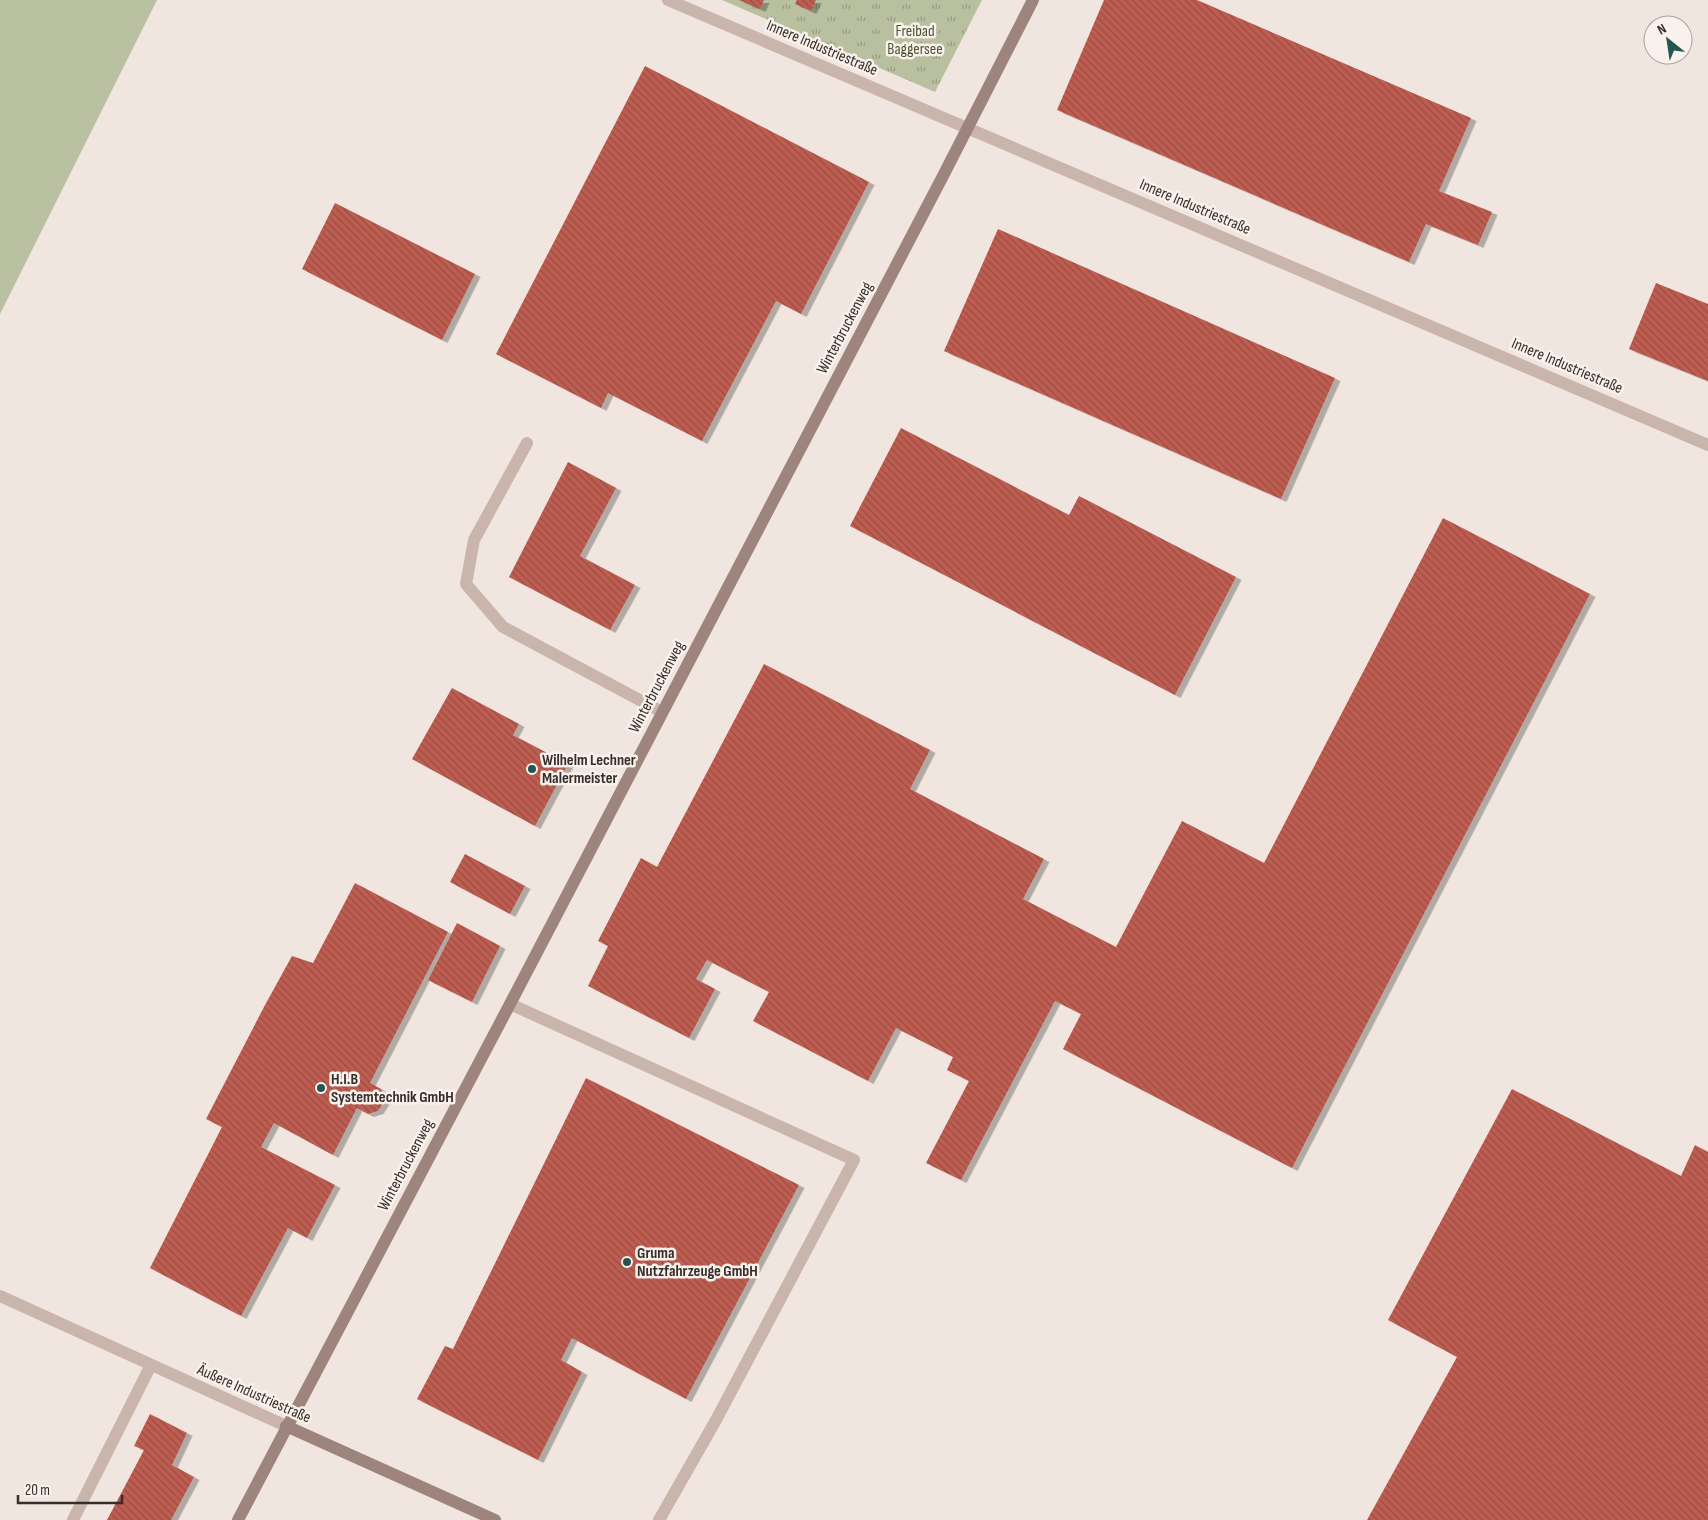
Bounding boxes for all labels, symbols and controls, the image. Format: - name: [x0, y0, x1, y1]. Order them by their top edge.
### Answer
- north arrow: [1643, 15, 1693, 65]
- street label: Innere Industriestraße: [764, 16, 880, 80]
- text: N: [1654, 20, 1669, 38]
- park label: Freibad Baggersee: [887, 22, 943, 59]
- street label: Innere Industriestraße: [1137, 175, 1253, 239]
- street label: Winterbruckenweg: [813, 279, 877, 377]
- street label: Innere Industriestraße: [1509, 334, 1625, 398]
- street label: Winterbruckenweg: [625, 638, 689, 736]
- place label: Wilhelm Lechner Malermeister: [542, 751, 636, 788]
- marker: Wilhelm Lechner Malermeister: [526, 763, 538, 775]
- place label: H.I.B Systemtechnik GmbH: [331, 1070, 454, 1107]
- marker: H.I.B Systemtechnik GmbH: [315, 1082, 327, 1094]
- street label: Winterbruckenweg: [374, 1116, 438, 1214]
- place label: Gruma Nutzfahrzeuge GmbH: [637, 1244, 758, 1281]
- marker: Gruma Nutzfahrzeuge GmbH: [621, 1256, 633, 1268]
- street label: Äußere Industriestraße: [193, 1360, 314, 1428]
- scale bar: [18, 1472, 121, 1504]
- text: 20 m: [25, 1481, 50, 1500]

